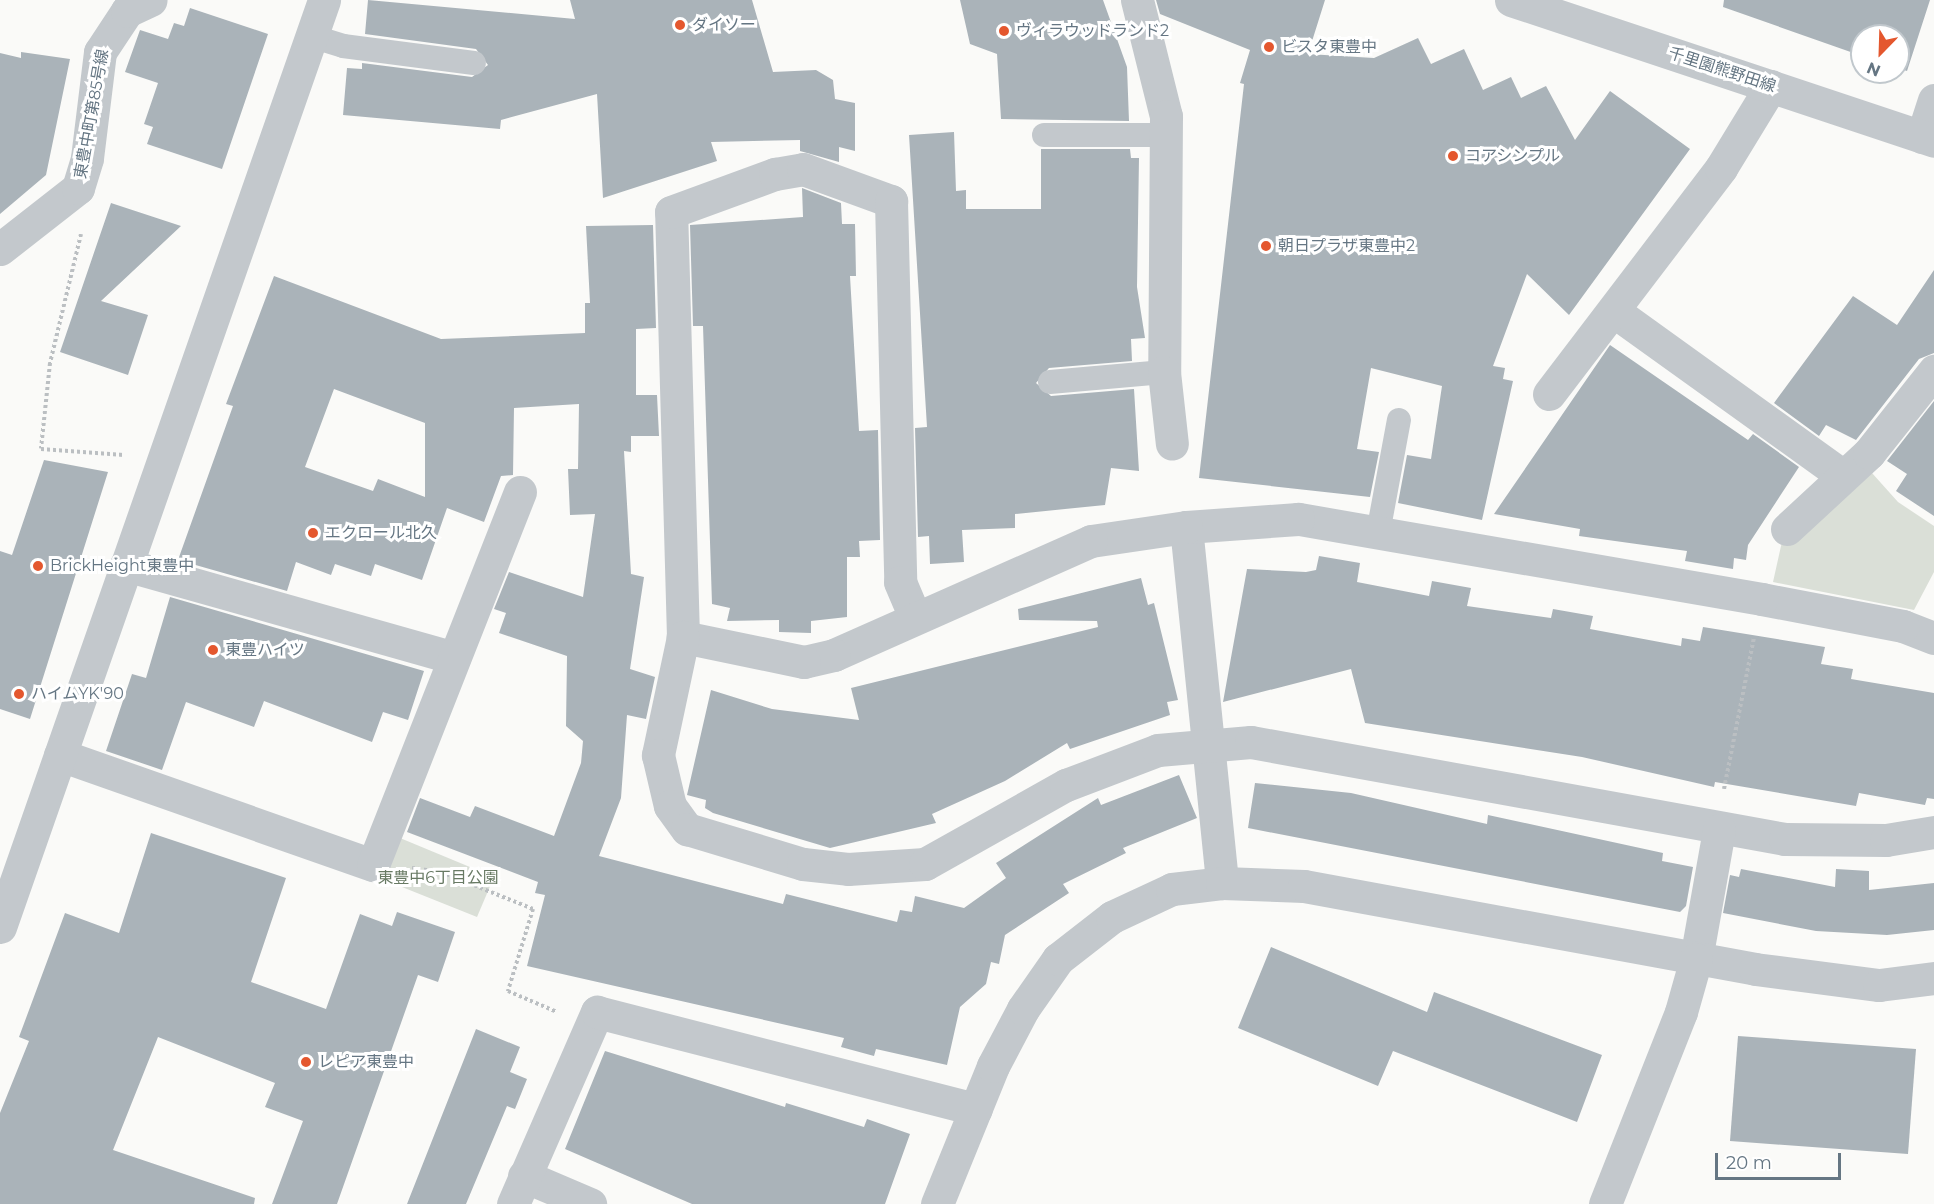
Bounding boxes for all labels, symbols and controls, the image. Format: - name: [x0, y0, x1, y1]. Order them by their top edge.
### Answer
- place label: ダイソー: [692, 15, 756, 35]
- marker: ダイソー: [673, 18, 687, 32]
- place label: ヴィラウッドランド2: [1016, 21, 1169, 41]
- marker: ヴィラウッドランド2: [997, 24, 1011, 38]
- north arrow: [1850, 24, 1910, 84]
- place label: ビスタ東豊中: [1281, 37, 1377, 57]
- marker: ビスタ東豊中: [1262, 40, 1276, 54]
- street label: 千里園熊野田線: [1666, 44, 1778, 96]
- street label: 東豊中町第85号線: [71, 48, 113, 180]
- text: N: [1864, 58, 1883, 80]
- place label: コアシンプル: [1465, 146, 1561, 166]
- marker: コアシンプル: [1446, 149, 1460, 163]
- place label: 朝日プラザ東豊中2: [1278, 236, 1415, 256]
- marker: 朝日プラザ東豊中2: [1259, 239, 1273, 253]
- place label: エクロール北久: [325, 523, 437, 543]
- marker: エクロール北久: [306, 526, 320, 540]
- place label: BrickHeight東豊中: [50, 556, 194, 576]
- marker: BrickHeight東豊中: [31, 559, 45, 573]
- place label: 東豊ハイツ: [225, 640, 305, 660]
- marker: 東豊ハイツ: [206, 643, 220, 657]
- place label: ハイムYK'90: [31, 684, 125, 704]
- marker: ハイムYK'90: [12, 687, 26, 701]
- park label: 東豊中6丁目公園: [377, 868, 499, 888]
- place label: レピア東豊中: [318, 1052, 414, 1072]
- marker: レピア東豊中: [299, 1055, 313, 1069]
- scale bar: [1718, 1141, 1844, 1179]
- text: 20 m: [1726, 1152, 1772, 1174]

